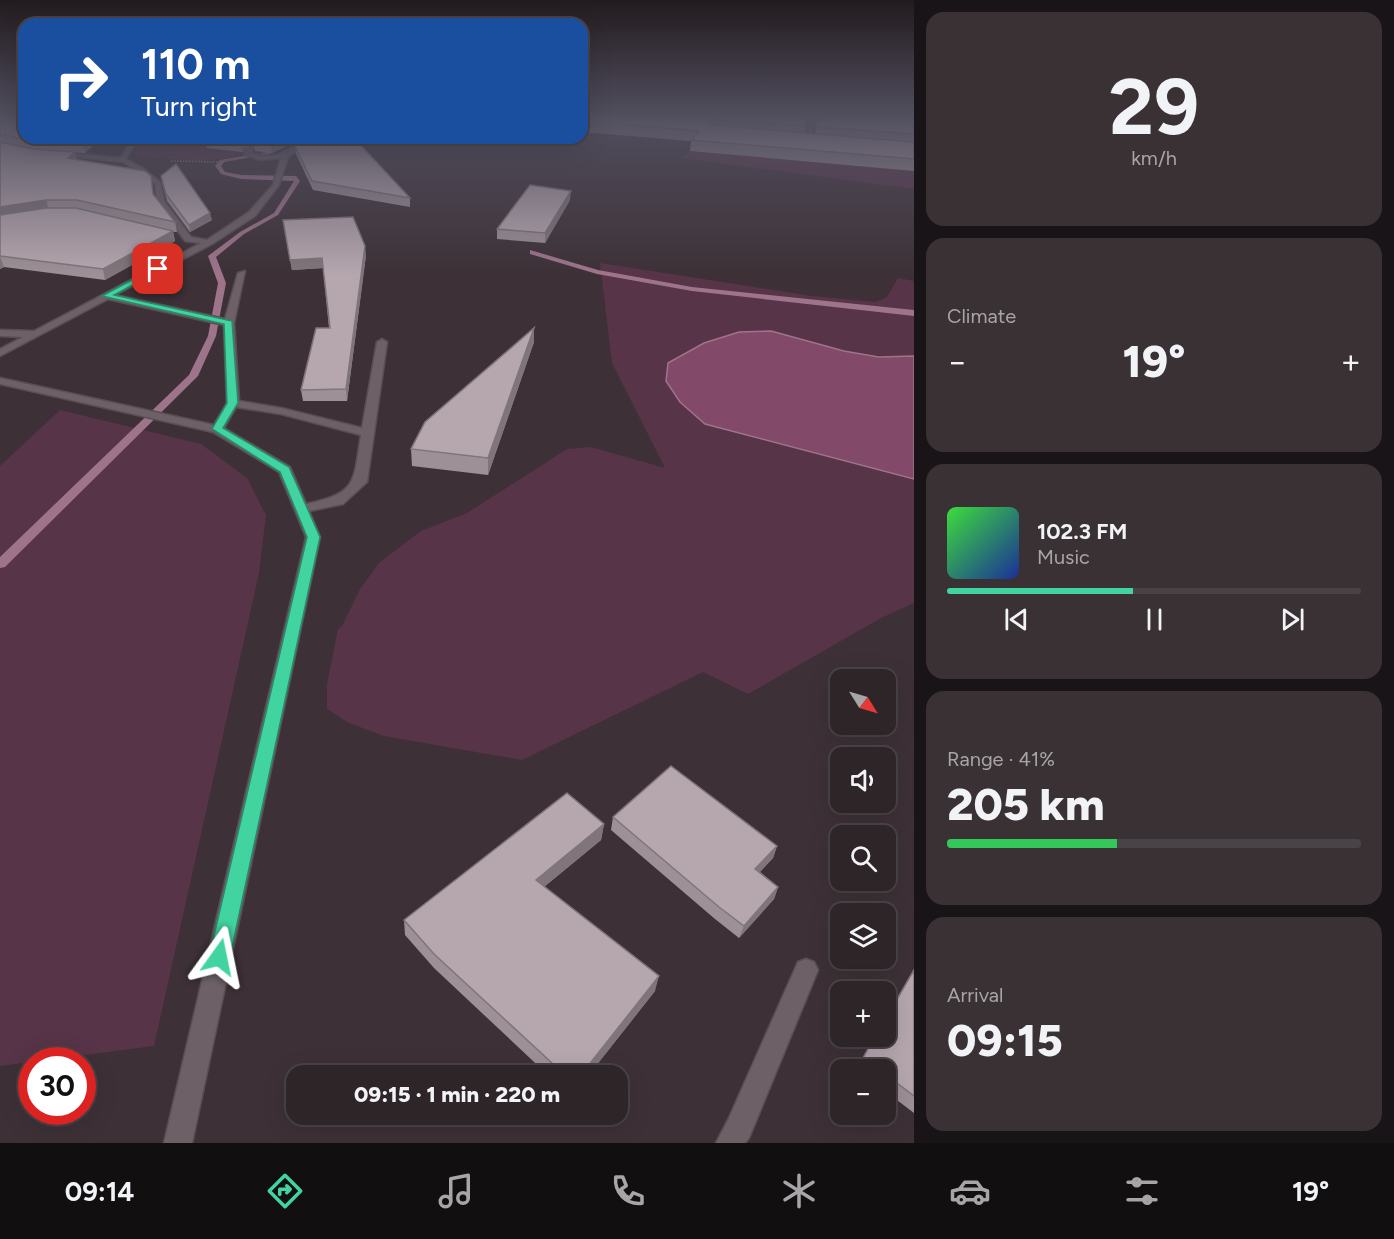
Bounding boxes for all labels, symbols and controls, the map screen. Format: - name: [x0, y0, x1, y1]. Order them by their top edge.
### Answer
- text: 110 m: [141, 39, 250, 90]
- icon: right: [42, 42, 120, 120]
- text: 29: [1109, 60, 1199, 154]
- text: Turn right: [141, 90, 257, 123]
- text: km/h: [1131, 146, 1177, 170]
- pin: [132, 243, 183, 294]
- icon: arrive: [141, 252, 174, 285]
- text: Climate: [947, 304, 1016, 328]
- text: 19°: [1123, 334, 1185, 388]
- text: −: [947, 342, 968, 381]
- text: +: [1340, 342, 1361, 381]
- text: 102.3 FM: [1037, 518, 1127, 545]
- text: Music: [1037, 545, 1090, 569]
- icon: previous: [1000, 603, 1033, 636]
- icon: pause: [1138, 603, 1171, 636]
- icon: next: [1276, 603, 1309, 636]
- north arrow: [830, 669, 896, 735]
- map controls: [830, 669, 896, 1125]
- button: sound: [830, 747, 896, 813]
- text: Range · 41%: [947, 747, 1055, 771]
- text: 205 km: [947, 777, 1105, 831]
- button: search: [830, 825, 896, 891]
- button: layers: [830, 903, 896, 969]
- position arrow: [187, 925, 251, 989]
- button: +: [830, 981, 896, 1047]
- text: Arrival: [947, 983, 1003, 1007]
- text: 09:15: [947, 1013, 1063, 1067]
- speed limit sign: 30: [18, 1047, 96, 1125]
- button: −: [830, 1059, 896, 1125]
- text: 09:15 · 1 min · 220 m: [354, 1081, 560, 1108]
- icon: directions: [264, 1170, 306, 1212]
- icon: music: [435, 1170, 477, 1212]
- icon: phone: [607, 1170, 649, 1212]
- icon: climate: [778, 1170, 820, 1212]
- icon: car: [949, 1170, 991, 1212]
- icon: filters: [1121, 1170, 1163, 1212]
- text: 09:14: [65, 1175, 134, 1208]
- text: 19°: [1292, 1175, 1329, 1208]

